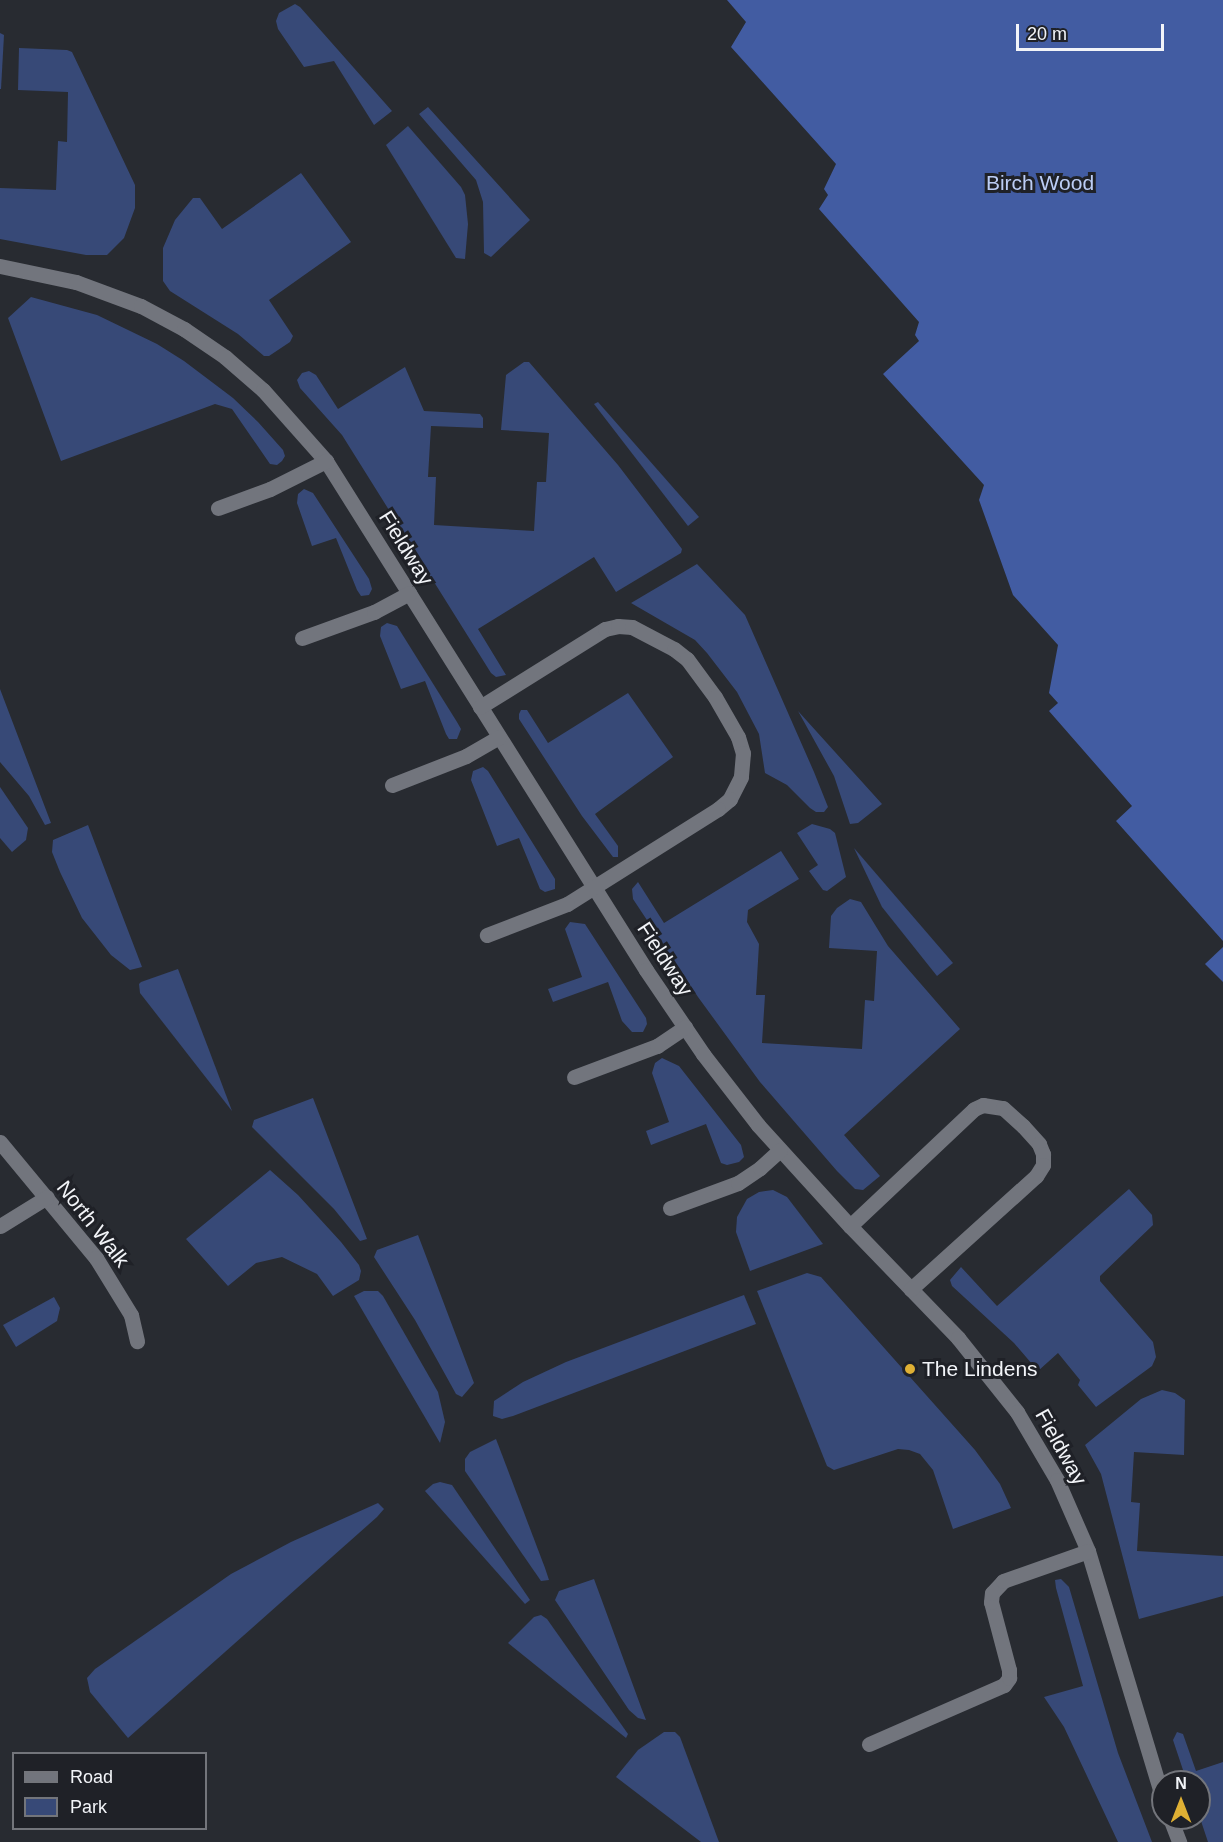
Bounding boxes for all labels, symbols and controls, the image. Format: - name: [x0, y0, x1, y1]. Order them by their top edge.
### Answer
- scale bar: [1019, 12, 1168, 50]
- text: 20 m: [1027, 24, 1067, 44]
- park label: Birch Wood: [986, 170, 1094, 196]
- street label: Fieldway: [373, 506, 439, 590]
- street label: Fieldway: [632, 917, 698, 1001]
- street label: North Walk: [51, 1176, 135, 1272]
- place label: The Lindens: [922, 1356, 1038, 1382]
- marker: The Lindens: [903, 1362, 917, 1376]
- street label: Fieldway: [1030, 1405, 1092, 1489]
- legend: [12, 1752, 207, 1830]
- text: Road: [70, 1767, 113, 1787]
- north arrow: [1151, 1770, 1211, 1830]
- text: N: [1175, 1775, 1187, 1792]
- text: Park: [70, 1797, 107, 1817]

